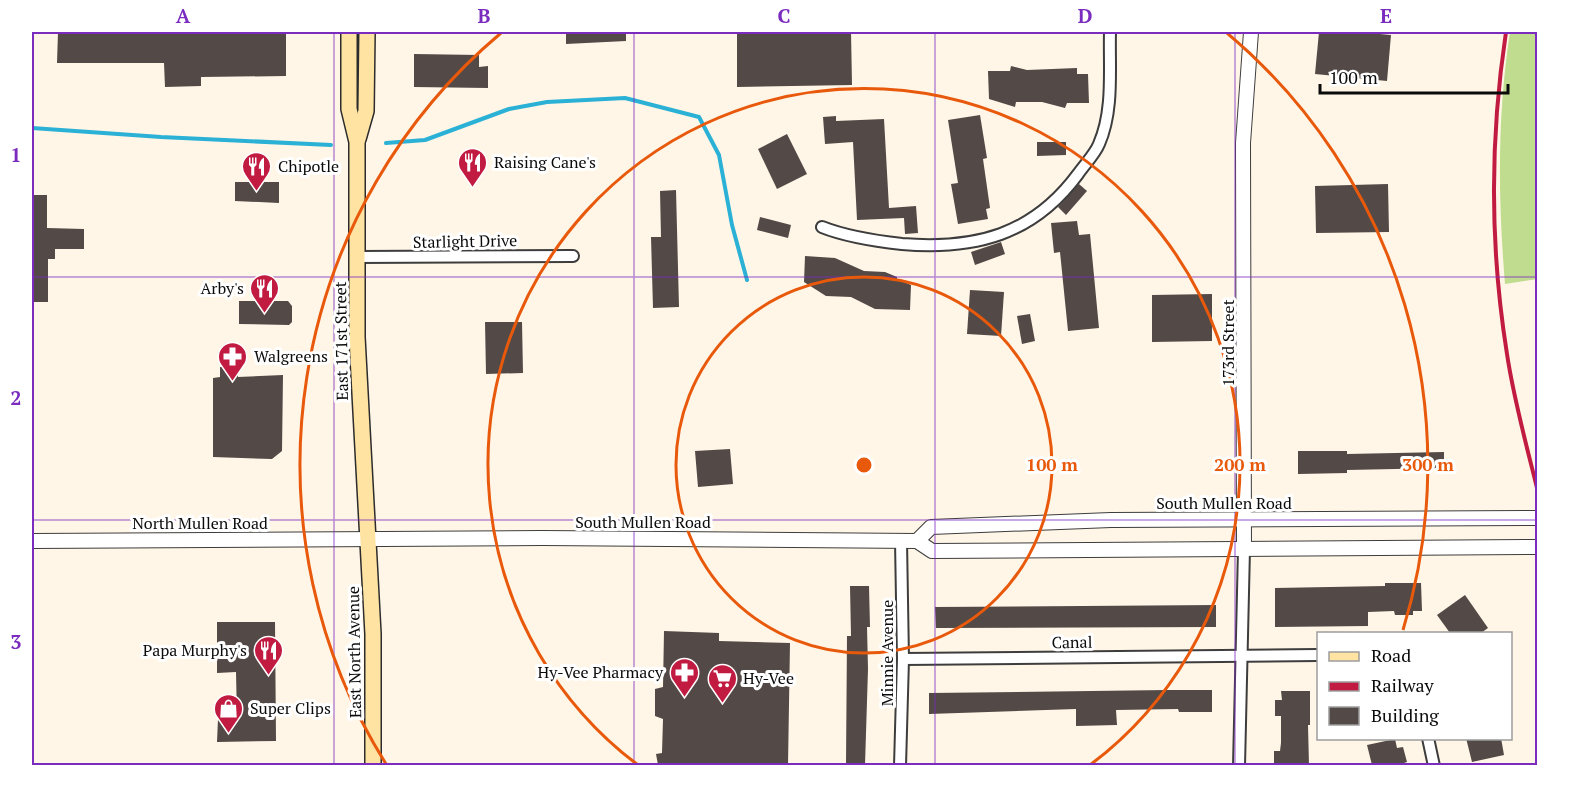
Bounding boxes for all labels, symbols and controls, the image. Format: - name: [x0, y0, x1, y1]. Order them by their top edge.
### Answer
- text: A: [176, 2, 191, 29]
- text: B: [478, 2, 491, 29]
- text: C: [777, 2, 791, 29]
- text: D: [1078, 2, 1092, 29]
- text: E: [1380, 2, 1392, 29]
- scale bar: [1320, 57, 1508, 95]
- text: 100 m: [1329, 65, 1378, 89]
- text: 1: [10, 141, 22, 168]
- restaurant icon: Raising Cane's: [457, 146, 489, 188]
- restaurant icon: Chipotle: [241, 150, 273, 192]
- place label: Raising Cane's: [494, 151, 596, 173]
- place label: Chipotle: [278, 155, 339, 177]
- street label: Starlight Drive: [413, 229, 517, 253]
- restaurant icon: Arby's: [249, 272, 281, 314]
- place label: Arby's: [200, 277, 244, 299]
- street label: East 171st Street: [329, 281, 353, 401]
- street label: 173rd Street: [1217, 299, 1239, 387]
- pharmacy icon: Walgreens: [217, 340, 249, 382]
- place label: Walgreens: [254, 345, 328, 367]
- text: 2: [10, 384, 22, 411]
- text: 100 m: [1026, 452, 1078, 476]
- text: 200 m: [1214, 452, 1266, 476]
- text: 300 m: [1402, 452, 1454, 476]
- centre of rings: [854, 455, 874, 475]
- street label: South Mullen Road: [1156, 492, 1292, 514]
- street label: South Mullen Road: [575, 511, 711, 533]
- street label: North Mullen Road: [132, 512, 268, 534]
- street label: East North Avenue: [342, 586, 366, 718]
- street label: Minnie Avenue: [876, 600, 898, 706]
- text: 3: [10, 628, 22, 655]
- street label: Canal: [1051, 631, 1093, 653]
- legend: [1317, 632, 1512, 740]
- restaurant icon: Papa Murphy's: [252, 634, 284, 676]
- place label: Papa Murphy's: [143, 639, 247, 661]
- text: Road: [1371, 643, 1411, 667]
- pharmacy icon: Hy-Vee Pharmacy: [668, 656, 700, 698]
- place label: Hy-Vee Pharmacy: [538, 661, 664, 683]
- supermarket icon: Hy-Vee: [706, 662, 738, 704]
- place label: Hy-Vee: [743, 667, 794, 689]
- text: Railway: [1371, 673, 1435, 697]
- shop icon: Super Clips: [213, 692, 245, 734]
- place label: Super Clips: [250, 697, 331, 719]
- text: Building: [1371, 703, 1439, 727]

